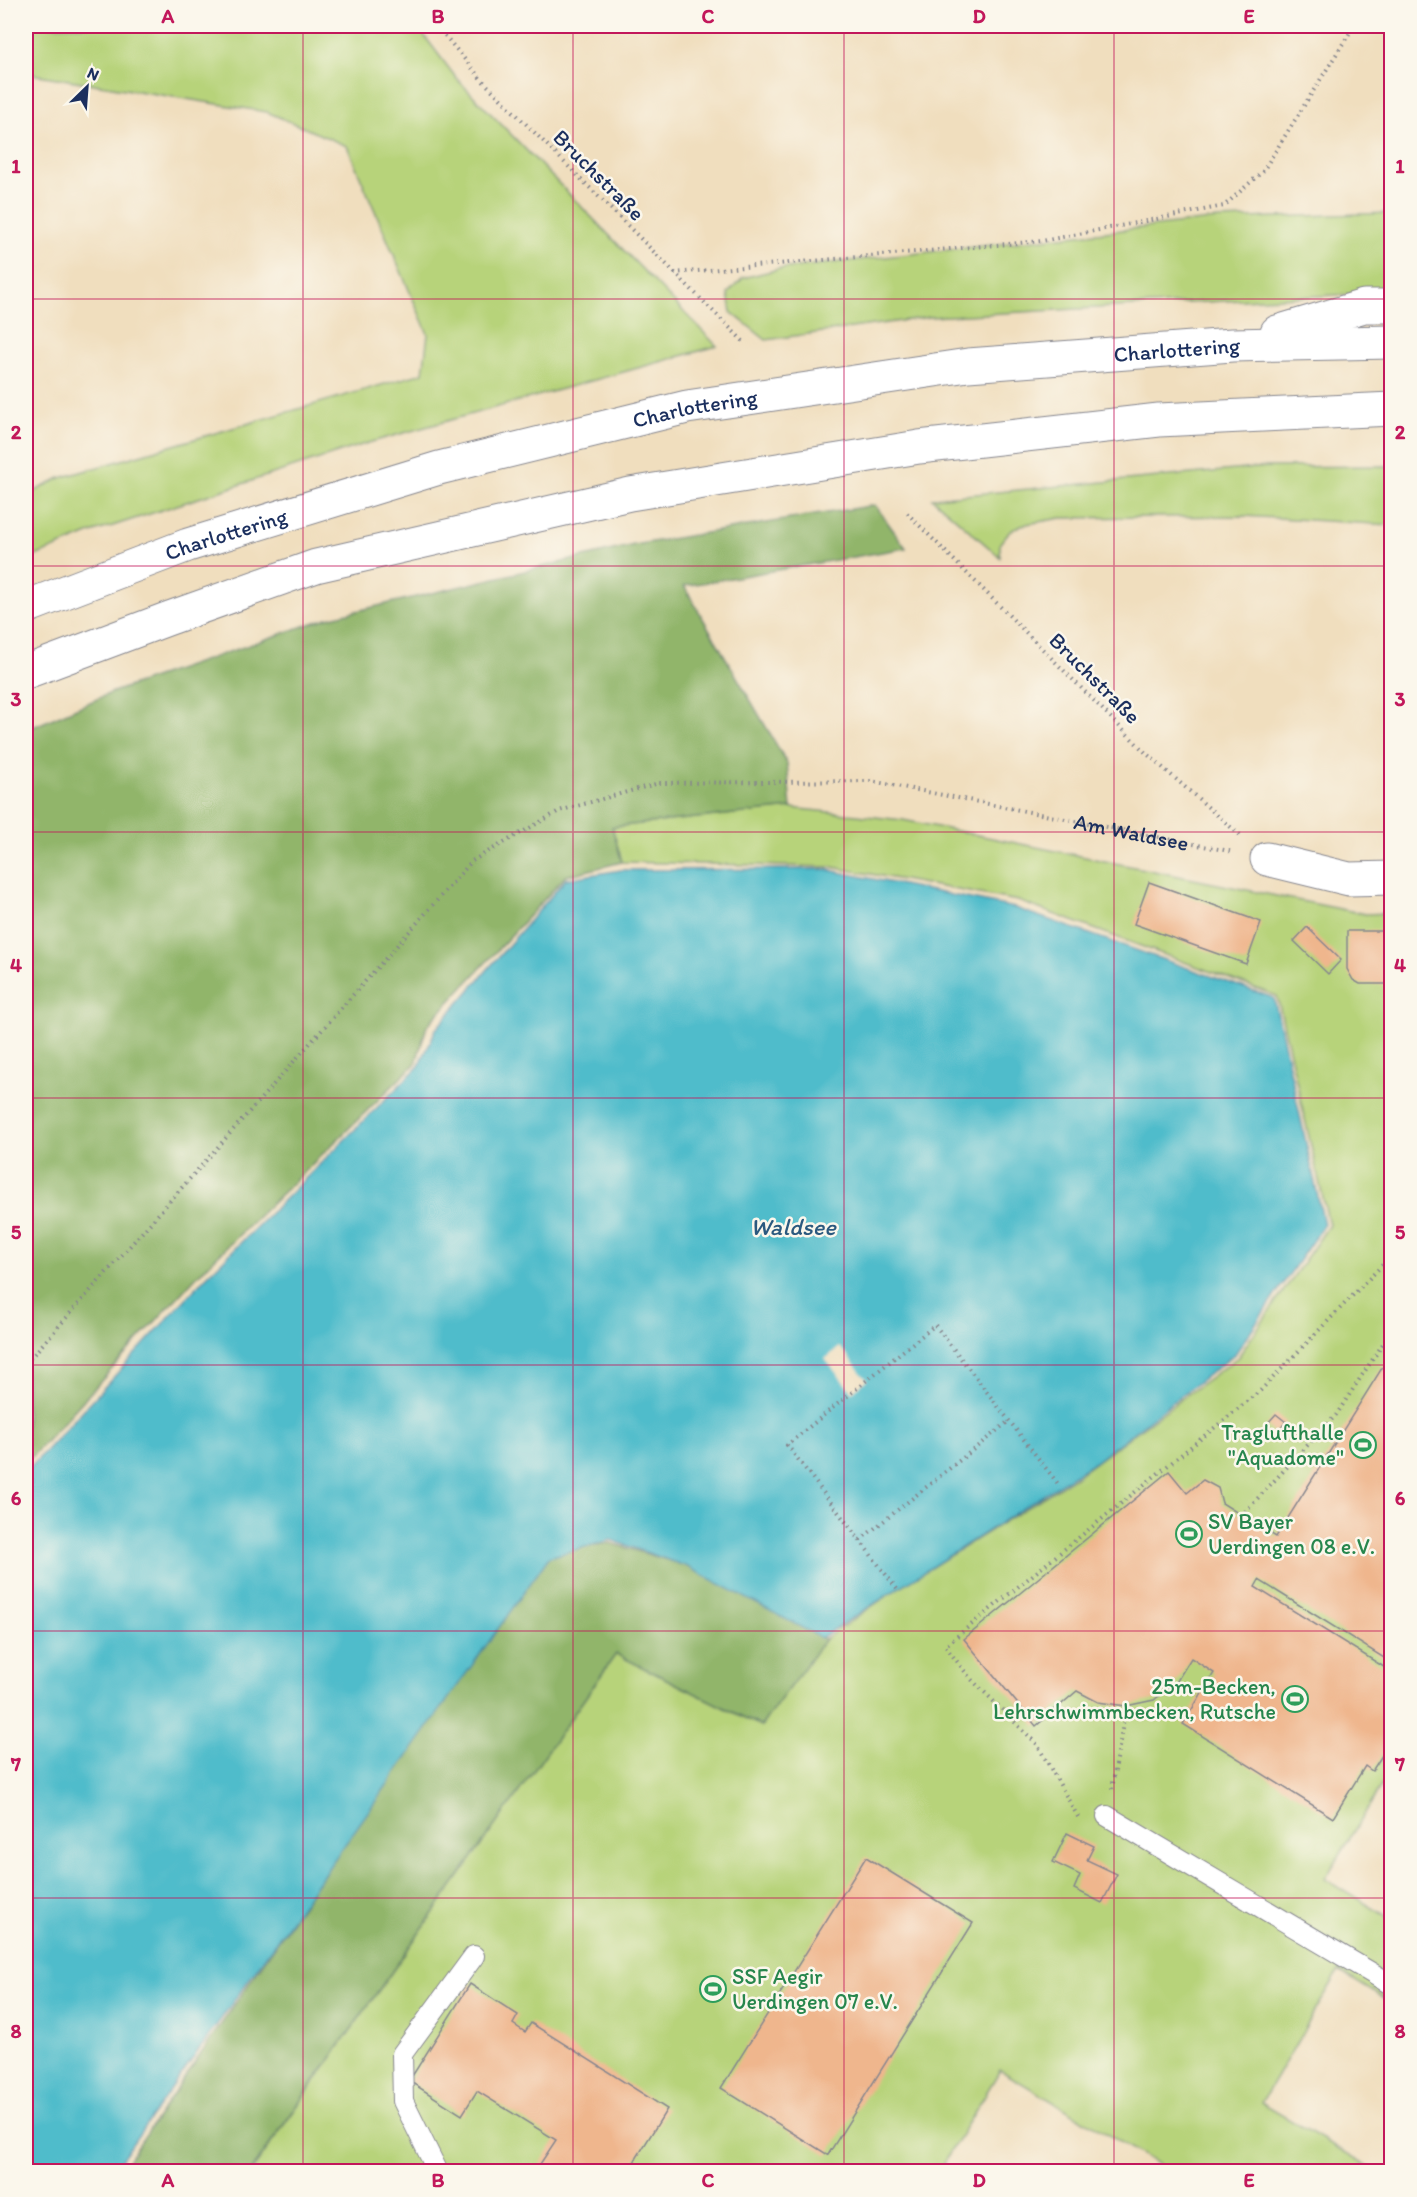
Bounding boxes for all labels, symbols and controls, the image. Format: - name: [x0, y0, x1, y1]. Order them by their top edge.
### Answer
- text: A: [161, 4, 175, 28]
- text: B: [432, 4, 445, 28]
- text: C: [702, 4, 715, 28]
- text: D: [972, 4, 986, 28]
- text: E: [1243, 4, 1255, 28]
- north arrow: [57, 57, 117, 117]
- text: N: [84, 63, 102, 85]
- street label: Bruchstraße: [548, 124, 650, 226]
- text: 1: [11, 154, 21, 178]
- text: 1: [1395, 154, 1405, 178]
- street label: Charlottering: [1113, 331, 1241, 367]
- street label: Charlottering: [630, 383, 760, 433]
- text: 2: [11, 420, 22, 444]
- text: 2: [1395, 420, 1406, 444]
- street label: Charlottering: [161, 502, 291, 566]
- street label: Bruchstraße: [1044, 627, 1146, 729]
- text: 3: [11, 687, 22, 711]
- text: 3: [1395, 687, 1406, 711]
- street label: Am Waldsee: [1072, 808, 1191, 856]
- text: 4: [10, 953, 22, 977]
- text: 4: [1394, 953, 1406, 977]
- water label: Waldsee: [750, 1212, 837, 1241]
- text: 5: [11, 1220, 22, 1244]
- text: 5: [1395, 1220, 1406, 1244]
- place label: Traglufthalle "Aquadome": [1221, 1419, 1344, 1471]
- sports icon: Traglufthalle "Aquadome": [1348, 1430, 1378, 1460]
- text: 6: [11, 1486, 22, 1510]
- text: 6: [1395, 1486, 1406, 1510]
- place label: SV Bayer Uerdingen 08 e.V.: [1208, 1508, 1375, 1560]
- sports icon: SV Bayer Uerdingen 08 e.V.: [1174, 1519, 1204, 1549]
- place label: 25m-Becken, Lehrschwimmbecken, Rutsche: [993, 1673, 1276, 1725]
- sports icon: 25m-Becken, Lehrschwimmbecken, Rutsche: [1280, 1684, 1310, 1714]
- text: 7: [10, 1752, 21, 1776]
- text: 7: [1394, 1752, 1405, 1776]
- place label: SSF Aegir Uerdingen 07 e.V.: [732, 1963, 898, 2015]
- sports icon: SSF Aegir Uerdingen 07 e.V.: [698, 1974, 728, 2004]
- text: 8: [11, 2019, 22, 2043]
- text: 8: [1395, 2019, 1406, 2043]
- text: A: [161, 2168, 175, 2192]
- text: B: [432, 2168, 445, 2192]
- text: C: [702, 2168, 715, 2192]
- text: D: [972, 2168, 986, 2192]
- text: E: [1243, 2168, 1255, 2192]

